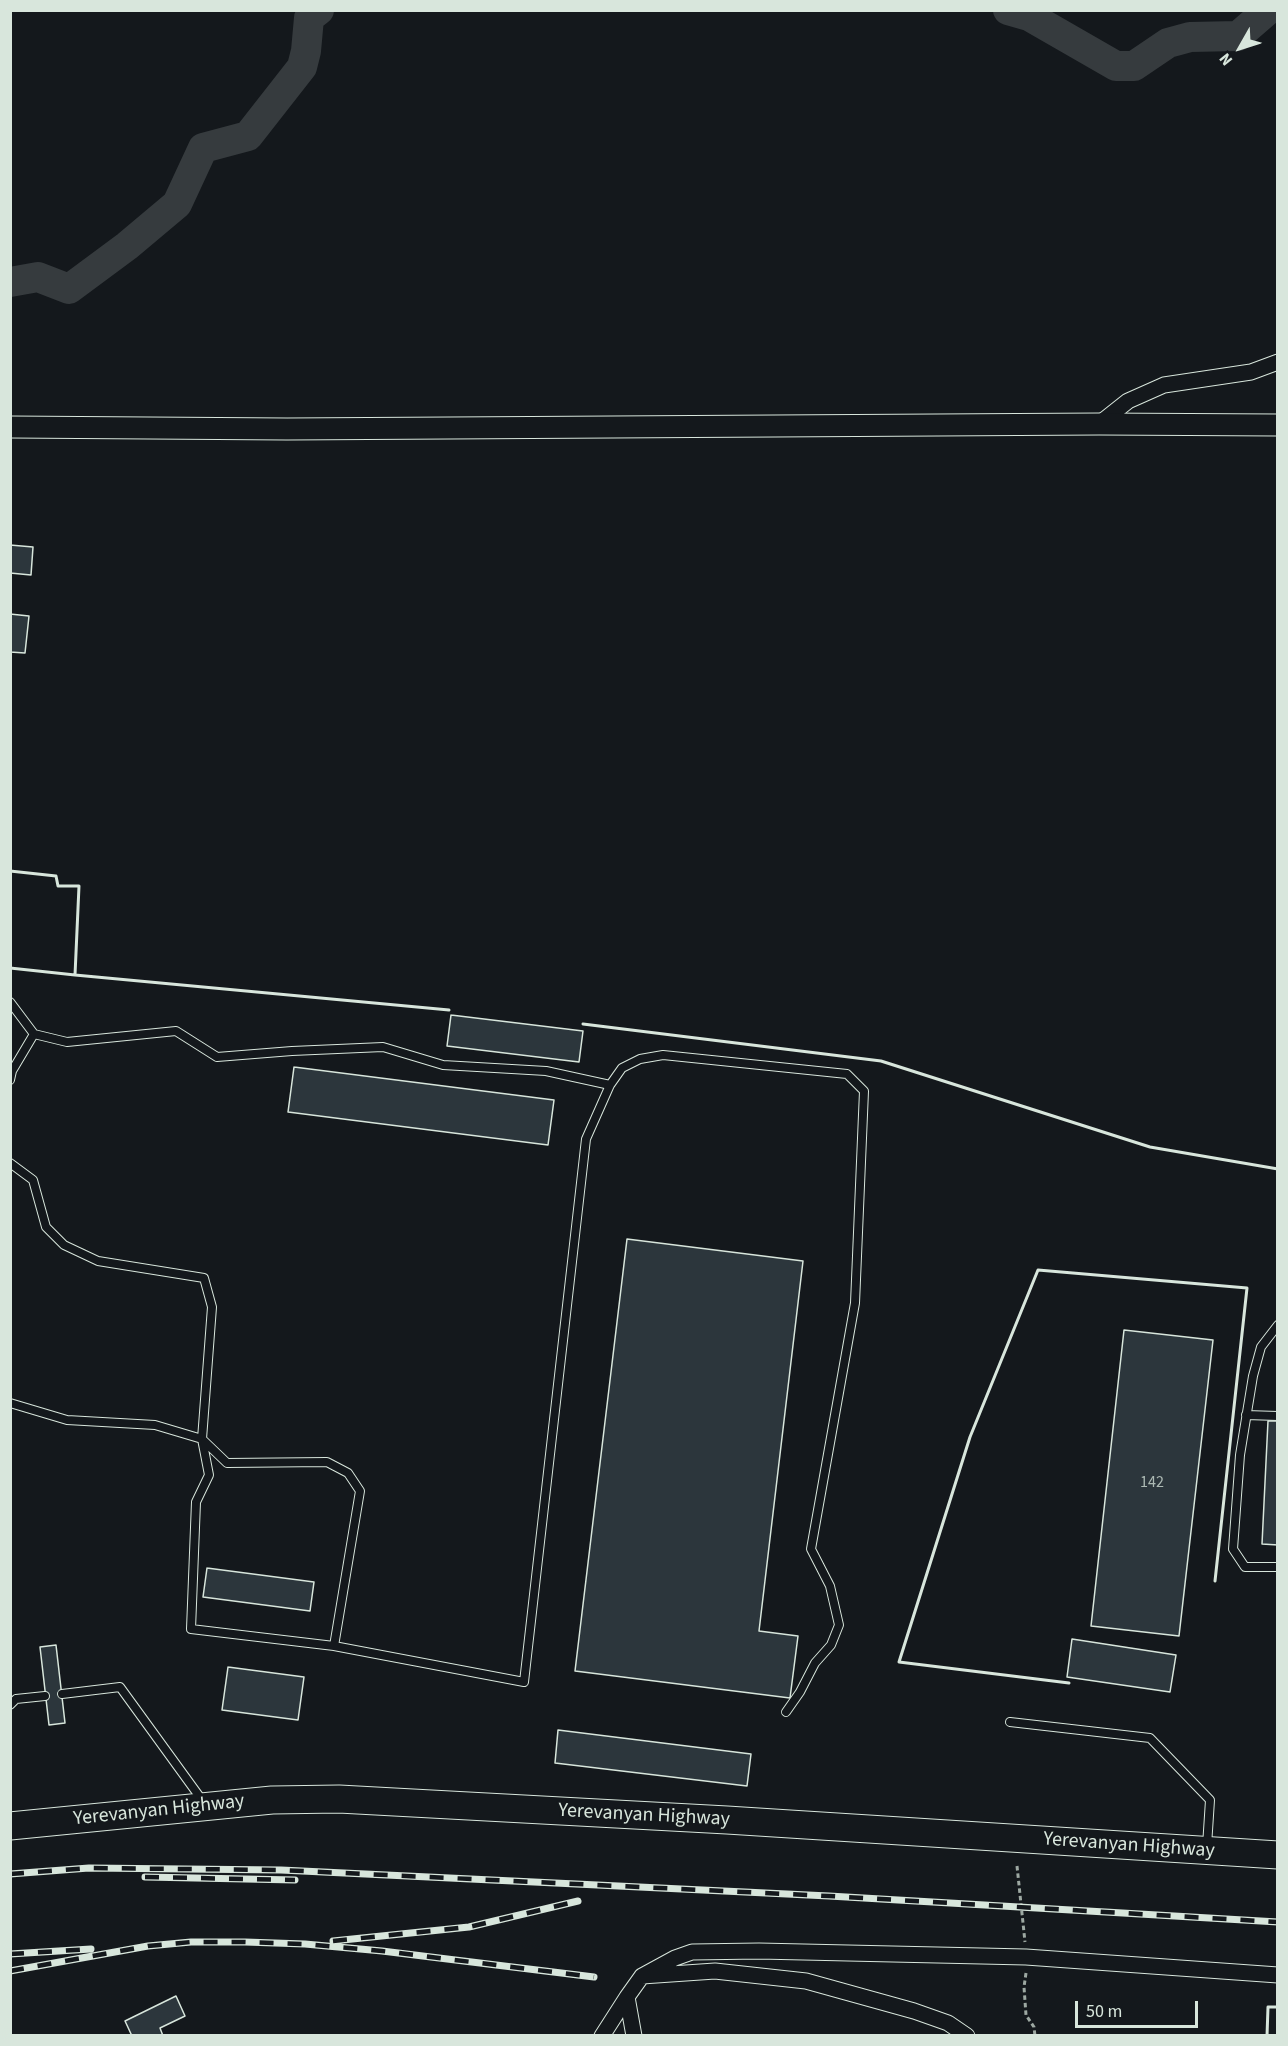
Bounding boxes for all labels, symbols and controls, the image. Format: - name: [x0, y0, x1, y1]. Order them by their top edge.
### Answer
- north arrow: [1210, 18, 1270, 78]
- text: N: [1214, 48, 1238, 70]
- house number: 142: [1140, 1473, 1164, 1493]
- street label: Yerevanyan Highway: [72, 1790, 246, 1832]
- street label: Yerevanyan Highway: [558, 1800, 730, 1832]
- street label: Yerevanyan Highway: [1042, 1828, 1216, 1864]
- scale bar: [1078, 1989, 1201, 2027]
- text: 50 m: [1086, 1999, 1122, 2024]

